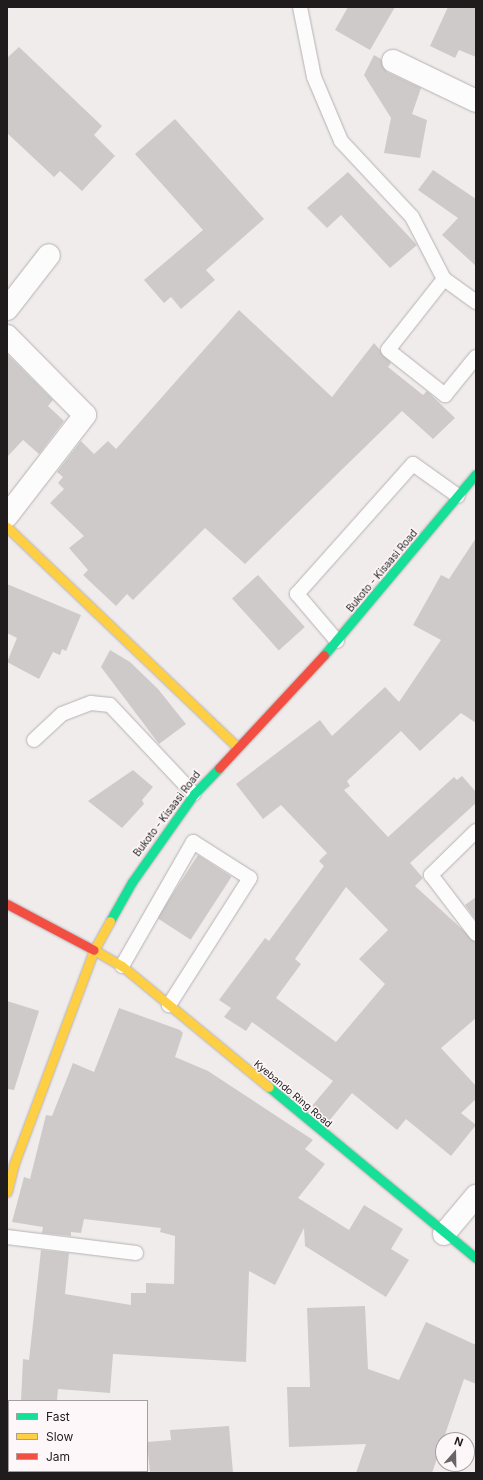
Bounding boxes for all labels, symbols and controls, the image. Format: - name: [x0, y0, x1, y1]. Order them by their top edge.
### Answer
- street label: Bukoto - Kisaasi Road: [344, 527, 420, 615]
- street label: Bukoto - Kisaasi Road: [131, 769, 203, 859]
- street label: Kyebando Ring Road: [252, 1058, 334, 1130]
- legend: [8, 1400, 148, 1472]
- text: Fast: [46, 1409, 70, 1424]
- text: Slow: [46, 1429, 73, 1444]
- north arrow: [435, 1432, 475, 1472]
- text: N: [452, 1434, 465, 1450]
- text: Jam: [46, 1449, 70, 1464]

